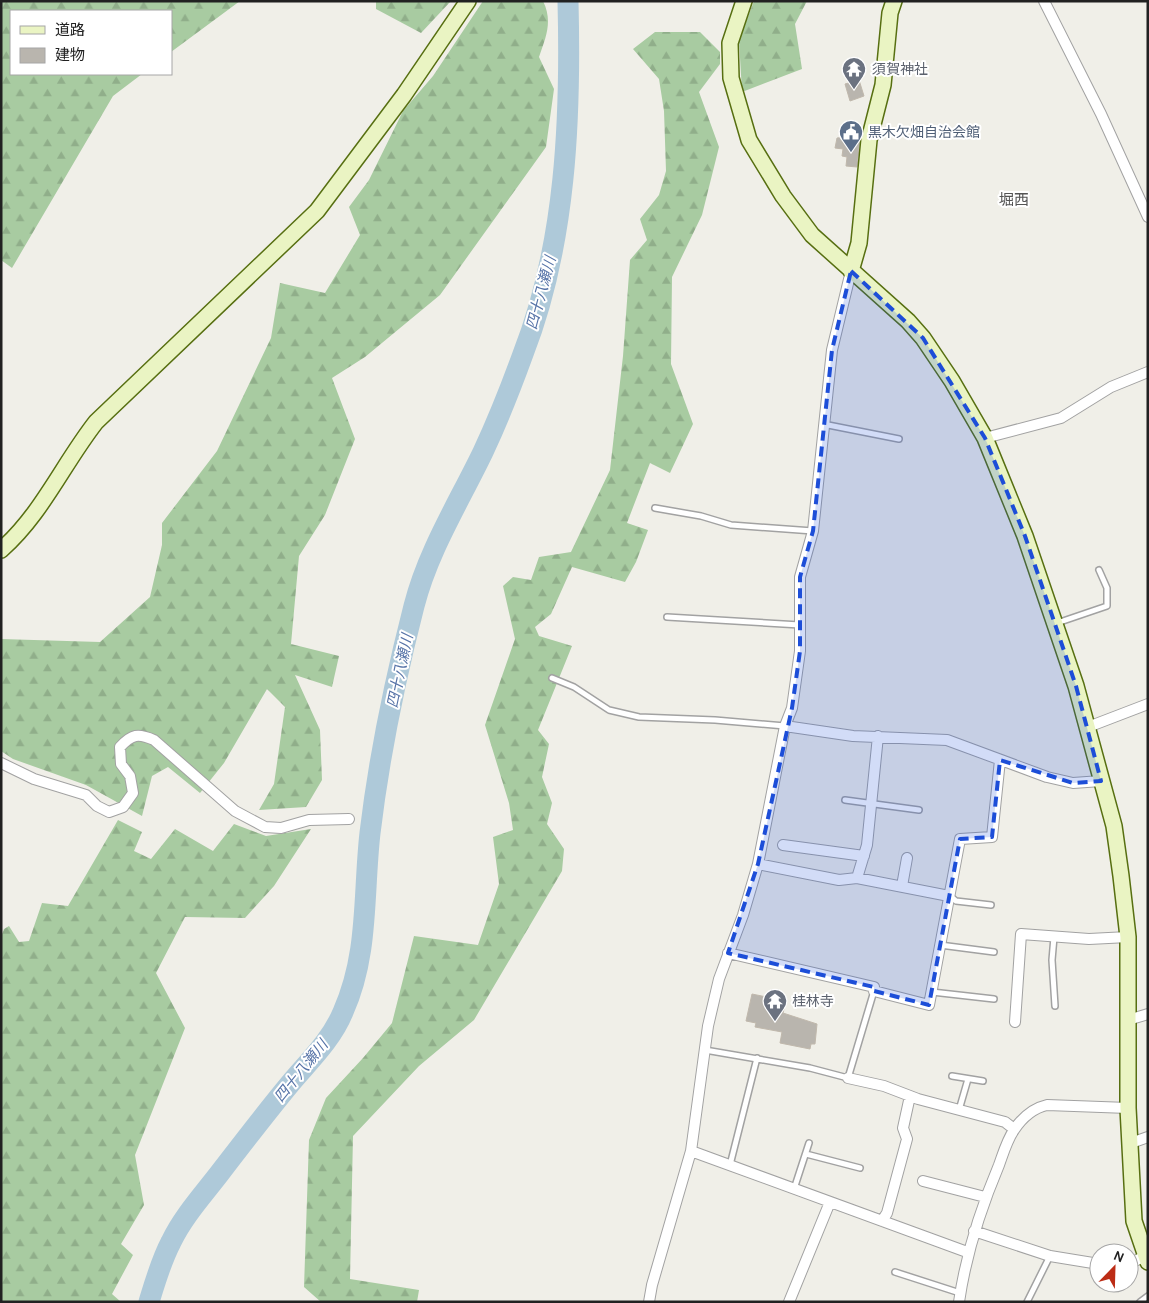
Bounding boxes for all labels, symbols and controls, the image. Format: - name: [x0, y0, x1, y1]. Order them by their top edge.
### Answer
- legend: [10, 10, 172, 75]
- text: 道路: [55, 21, 85, 39]
- text: 建物: [55, 46, 85, 64]
- temple icon: 須賀神社: [841, 56, 867, 90]
- place label: 須賀神社: [872, 61, 928, 78]
- public building icon: 黒木欠畑自治会館: [838, 119, 864, 153]
- place label: 黒木欠畑自治会館: [868, 124, 980, 141]
- district label: 堀西: [999, 191, 1029, 209]
- water label: 四十八瀬川: [523, 253, 560, 332]
- water label: 四十八瀬川: [383, 630, 417, 710]
- temple icon: 桂林寺: [762, 988, 788, 1022]
- place label: 桂林寺: [792, 993, 834, 1010]
- water label: 四十八瀬川: [270, 1035, 333, 1106]
- north arrow: [1089, 1243, 1139, 1293]
- text: N: [1111, 1247, 1127, 1266]

